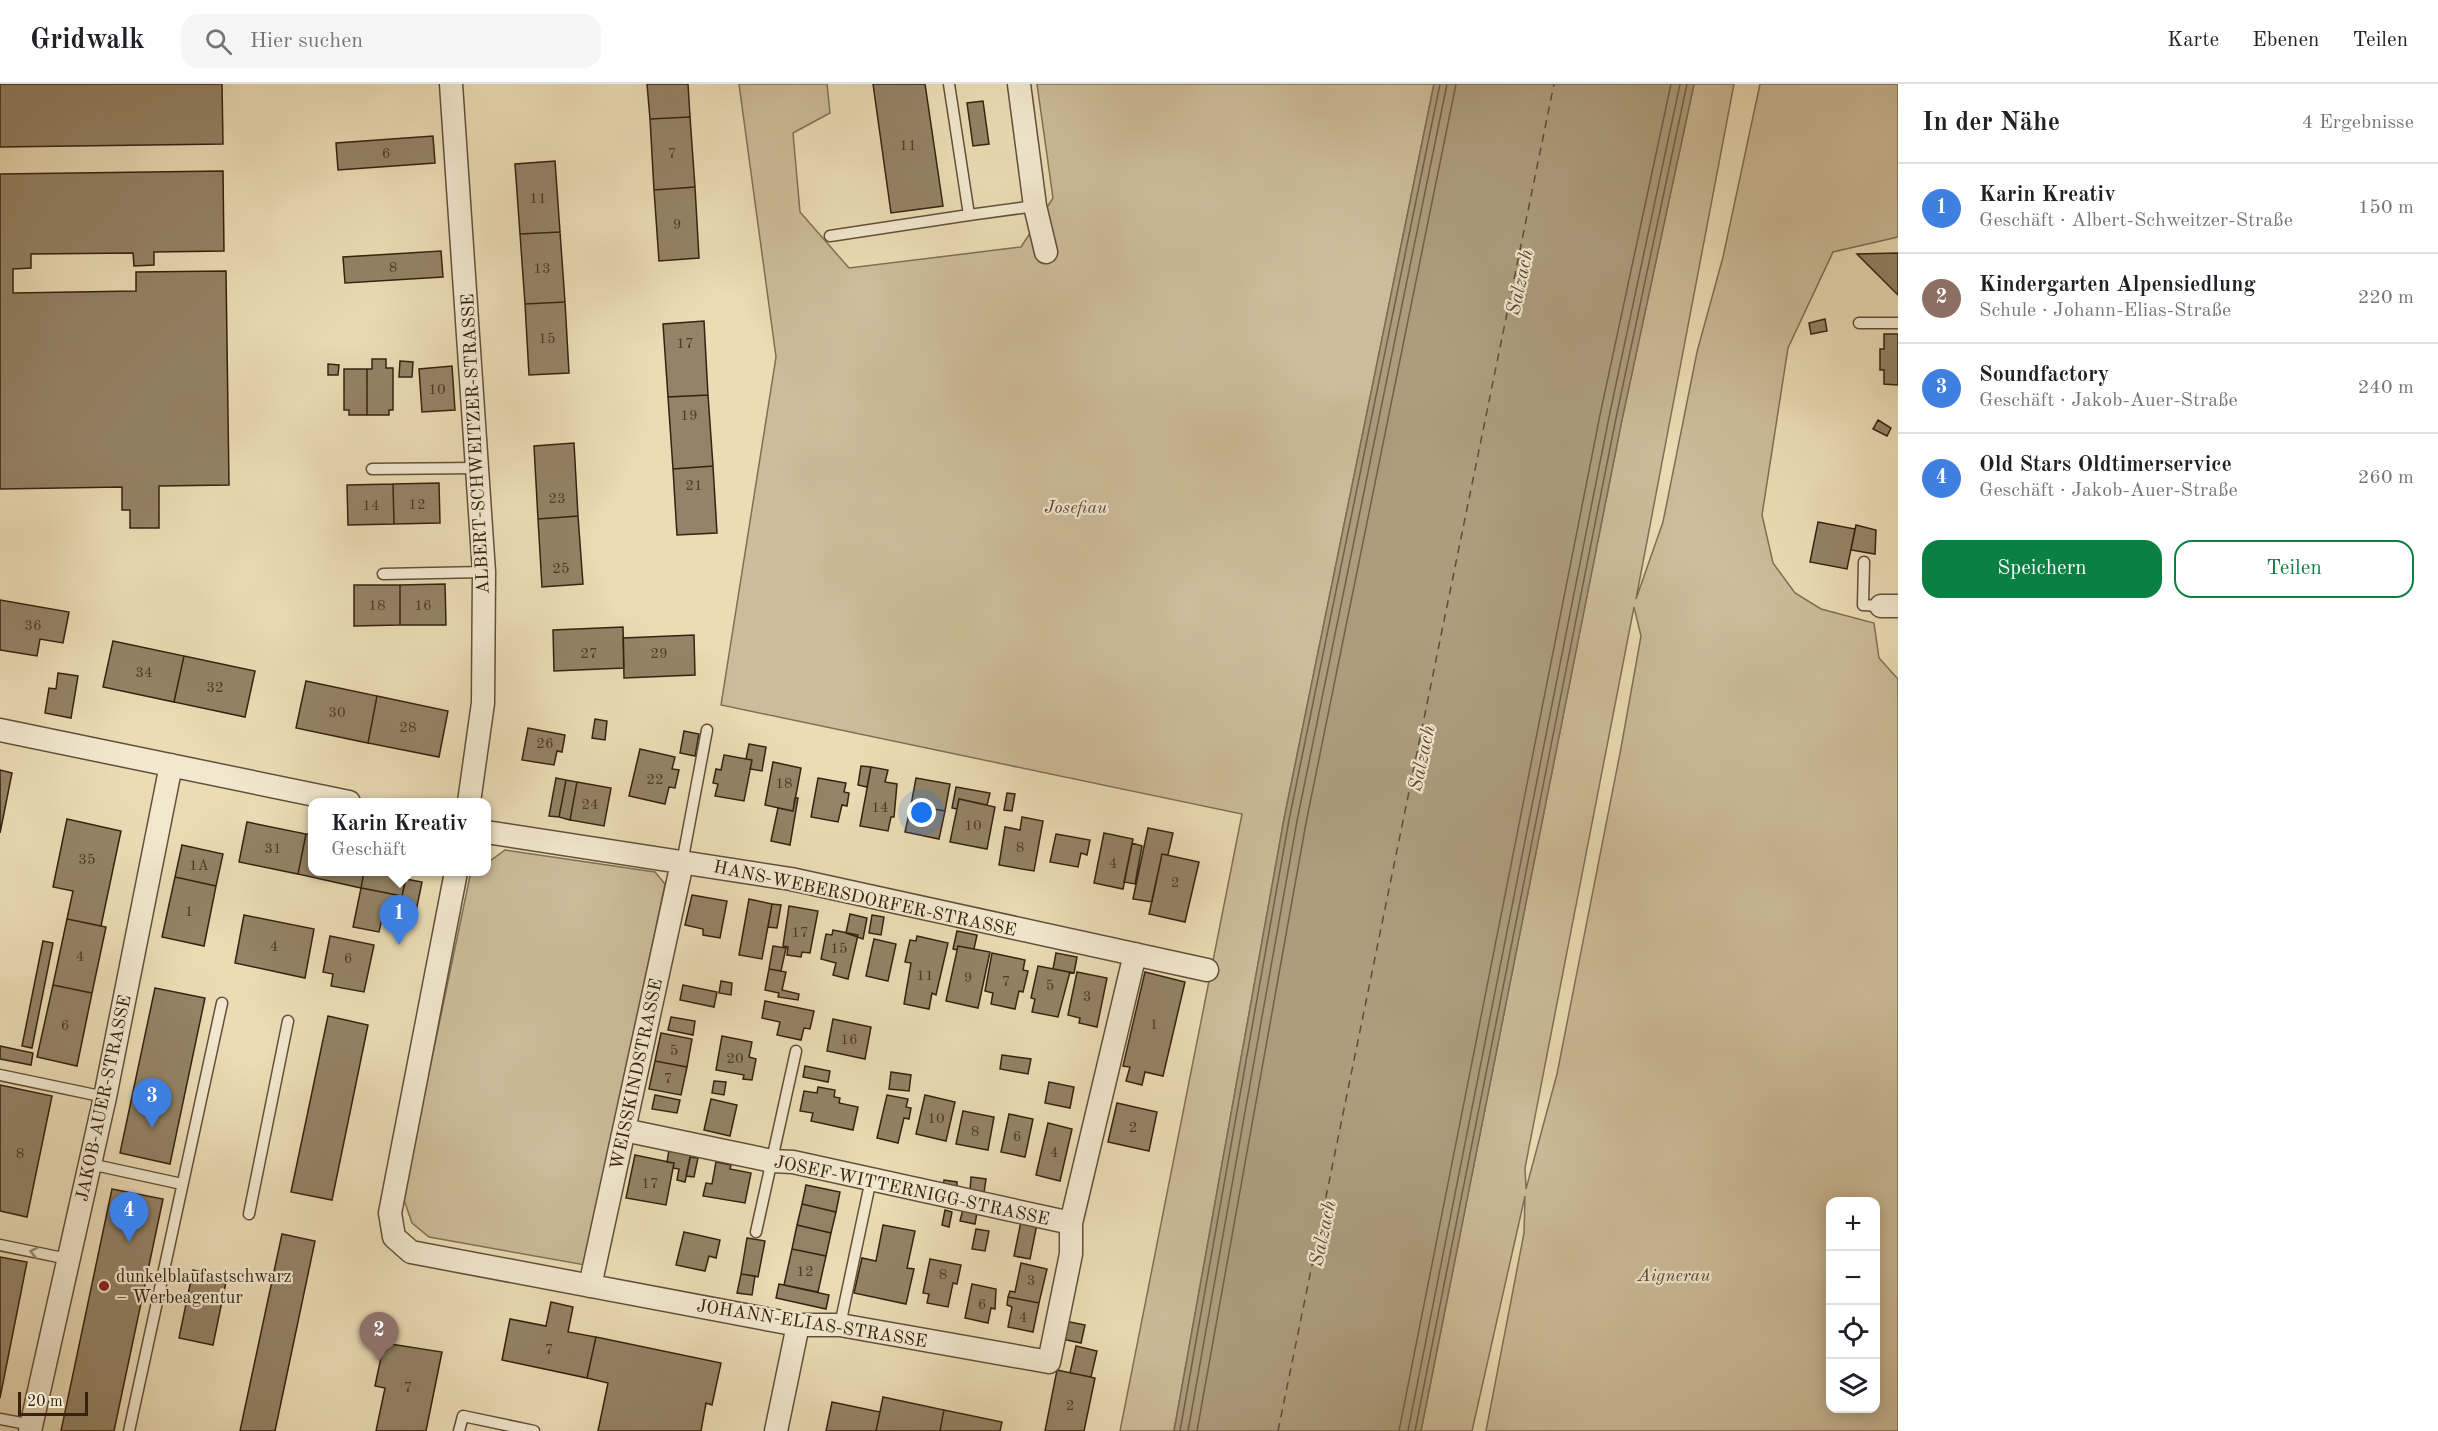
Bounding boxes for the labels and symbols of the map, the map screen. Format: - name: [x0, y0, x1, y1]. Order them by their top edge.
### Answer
- house number: 11: [899, 139, 917, 154]
- house number: 6: [382, 147, 390, 162]
- house number: 7: [668, 147, 676, 162]
- house number: 11: [529, 192, 547, 207]
- house number: 9: [673, 218, 681, 233]
- water label: Salzach: [1504, 247, 1538, 317]
- house number: 8: [389, 261, 397, 276]
- house number: 13: [533, 262, 551, 277]
- street label: ALBERT-SCHWEITZER-STRASSE: [459, 293, 493, 595]
- house number: 15: [538, 332, 556, 347]
- house number: 17: [676, 337, 694, 352]
- house number: 10: [428, 383, 446, 398]
- house number: 19: [680, 409, 698, 424]
- house number: 21: [685, 479, 703, 494]
- house number: 23: [548, 492, 566, 507]
- house number: 12: [408, 498, 426, 513]
- house number: 14: [362, 499, 380, 514]
- park label: Josefiau: [1045, 499, 1107, 517]
- house number: 25: [552, 562, 570, 577]
- house number: 18: [368, 599, 386, 614]
- house number: 16: [414, 599, 432, 614]
- house number: 36: [24, 619, 42, 634]
- house number: 27: [580, 647, 598, 662]
- house number: 29: [650, 647, 668, 662]
- house number: 34: [135, 666, 153, 681]
- house number: 32: [206, 681, 224, 696]
- house number: 30: [328, 706, 346, 721]
- house number: 28: [399, 721, 417, 736]
- water label: Salzach: [1406, 723, 1440, 793]
- house number: 26: [536, 737, 554, 752]
- house number: 22: [646, 773, 664, 788]
- house number: 18: [775, 777, 793, 792]
- house number: 24: [581, 798, 599, 813]
- your location: [907, 798, 936, 827]
- house number: 14: [871, 801, 889, 816]
- house number: 10: [964, 819, 982, 834]
- house number: 8: [1016, 841, 1024, 856]
- house number: 31: [264, 842, 282, 857]
- house number: 35: [78, 853, 96, 868]
- house number: 4: [1109, 857, 1117, 872]
- street label: HANS-WEBERSDORFER-STRASSE: [712, 858, 1018, 940]
- house number: 1A: [189, 859, 210, 874]
- house number: 2: [1171, 876, 1179, 891]
- pin: 1: [380, 896, 418, 945]
- house number: 1: [185, 905, 193, 920]
- house number: 17: [791, 926, 809, 941]
- house number: 4: [270, 940, 278, 955]
- house number: 15: [830, 942, 848, 957]
- house number: 4: [76, 950, 84, 965]
- house number: 6: [344, 952, 352, 967]
- house number: 11: [916, 969, 934, 984]
- house number: 9: [964, 971, 972, 986]
- house number: 7: [1002, 975, 1010, 990]
- street label: WEISSKINDSTRASSE: [608, 977, 666, 1171]
- house number: 5: [1046, 979, 1054, 994]
- house number: 3: [1083, 990, 1091, 1005]
- street label: JAKOB-AUER-STRASSE: [73, 993, 135, 1203]
- house number: 1: [1150, 1018, 1158, 1033]
- house number: 6: [61, 1019, 69, 1034]
- house number: 16: [840, 1033, 858, 1048]
- house number: 5: [670, 1044, 678, 1059]
- house number: 20: [726, 1052, 744, 1067]
- house number: 7: [664, 1072, 672, 1087]
- pin: 3: [132, 1078, 172, 1128]
- house number: 10: [927, 1112, 945, 1127]
- house number: 2: [1129, 1121, 1137, 1136]
- house number: 8: [971, 1125, 979, 1140]
- house number: 6: [1013, 1130, 1021, 1145]
- house number: 4: [1050, 1146, 1058, 1161]
- house number: 8: [16, 1147, 24, 1162]
- street label: JOSEF-WITTERNIGG-STRASSE: [772, 1153, 1051, 1229]
- house number: 17: [641, 1177, 659, 1192]
- pin: 4: [110, 1192, 148, 1242]
- water label: Salzach: [1307, 1198, 1341, 1268]
- one-way arrow: [29, 1246, 39, 1259]
- house number: 12: [796, 1265, 814, 1280]
- park label: Aignerau: [1636, 1267, 1711, 1285]
- place label: dunkelblaufastschwarz – Werbeagentur: [116, 1268, 292, 1307]
- house number: 8: [939, 1268, 947, 1283]
- house number: 3: [1027, 1274, 1035, 1289]
- marker: dunkelblaufastschwarz – Werbeagentur: [97, 1279, 111, 1293]
- street label: JOHANN-ELIAS-STRASSE: [695, 1297, 928, 1351]
- house number: 6: [978, 1298, 986, 1313]
- house number: 4: [1019, 1311, 1027, 1326]
- pin: 2: [360, 1312, 398, 1362]
- house number: 7: [545, 1343, 553, 1358]
- house number: 7: [404, 1381, 412, 1396]
- scale bar: [18, 1389, 88, 1416]
- house number: 2: [1066, 1399, 1074, 1414]

